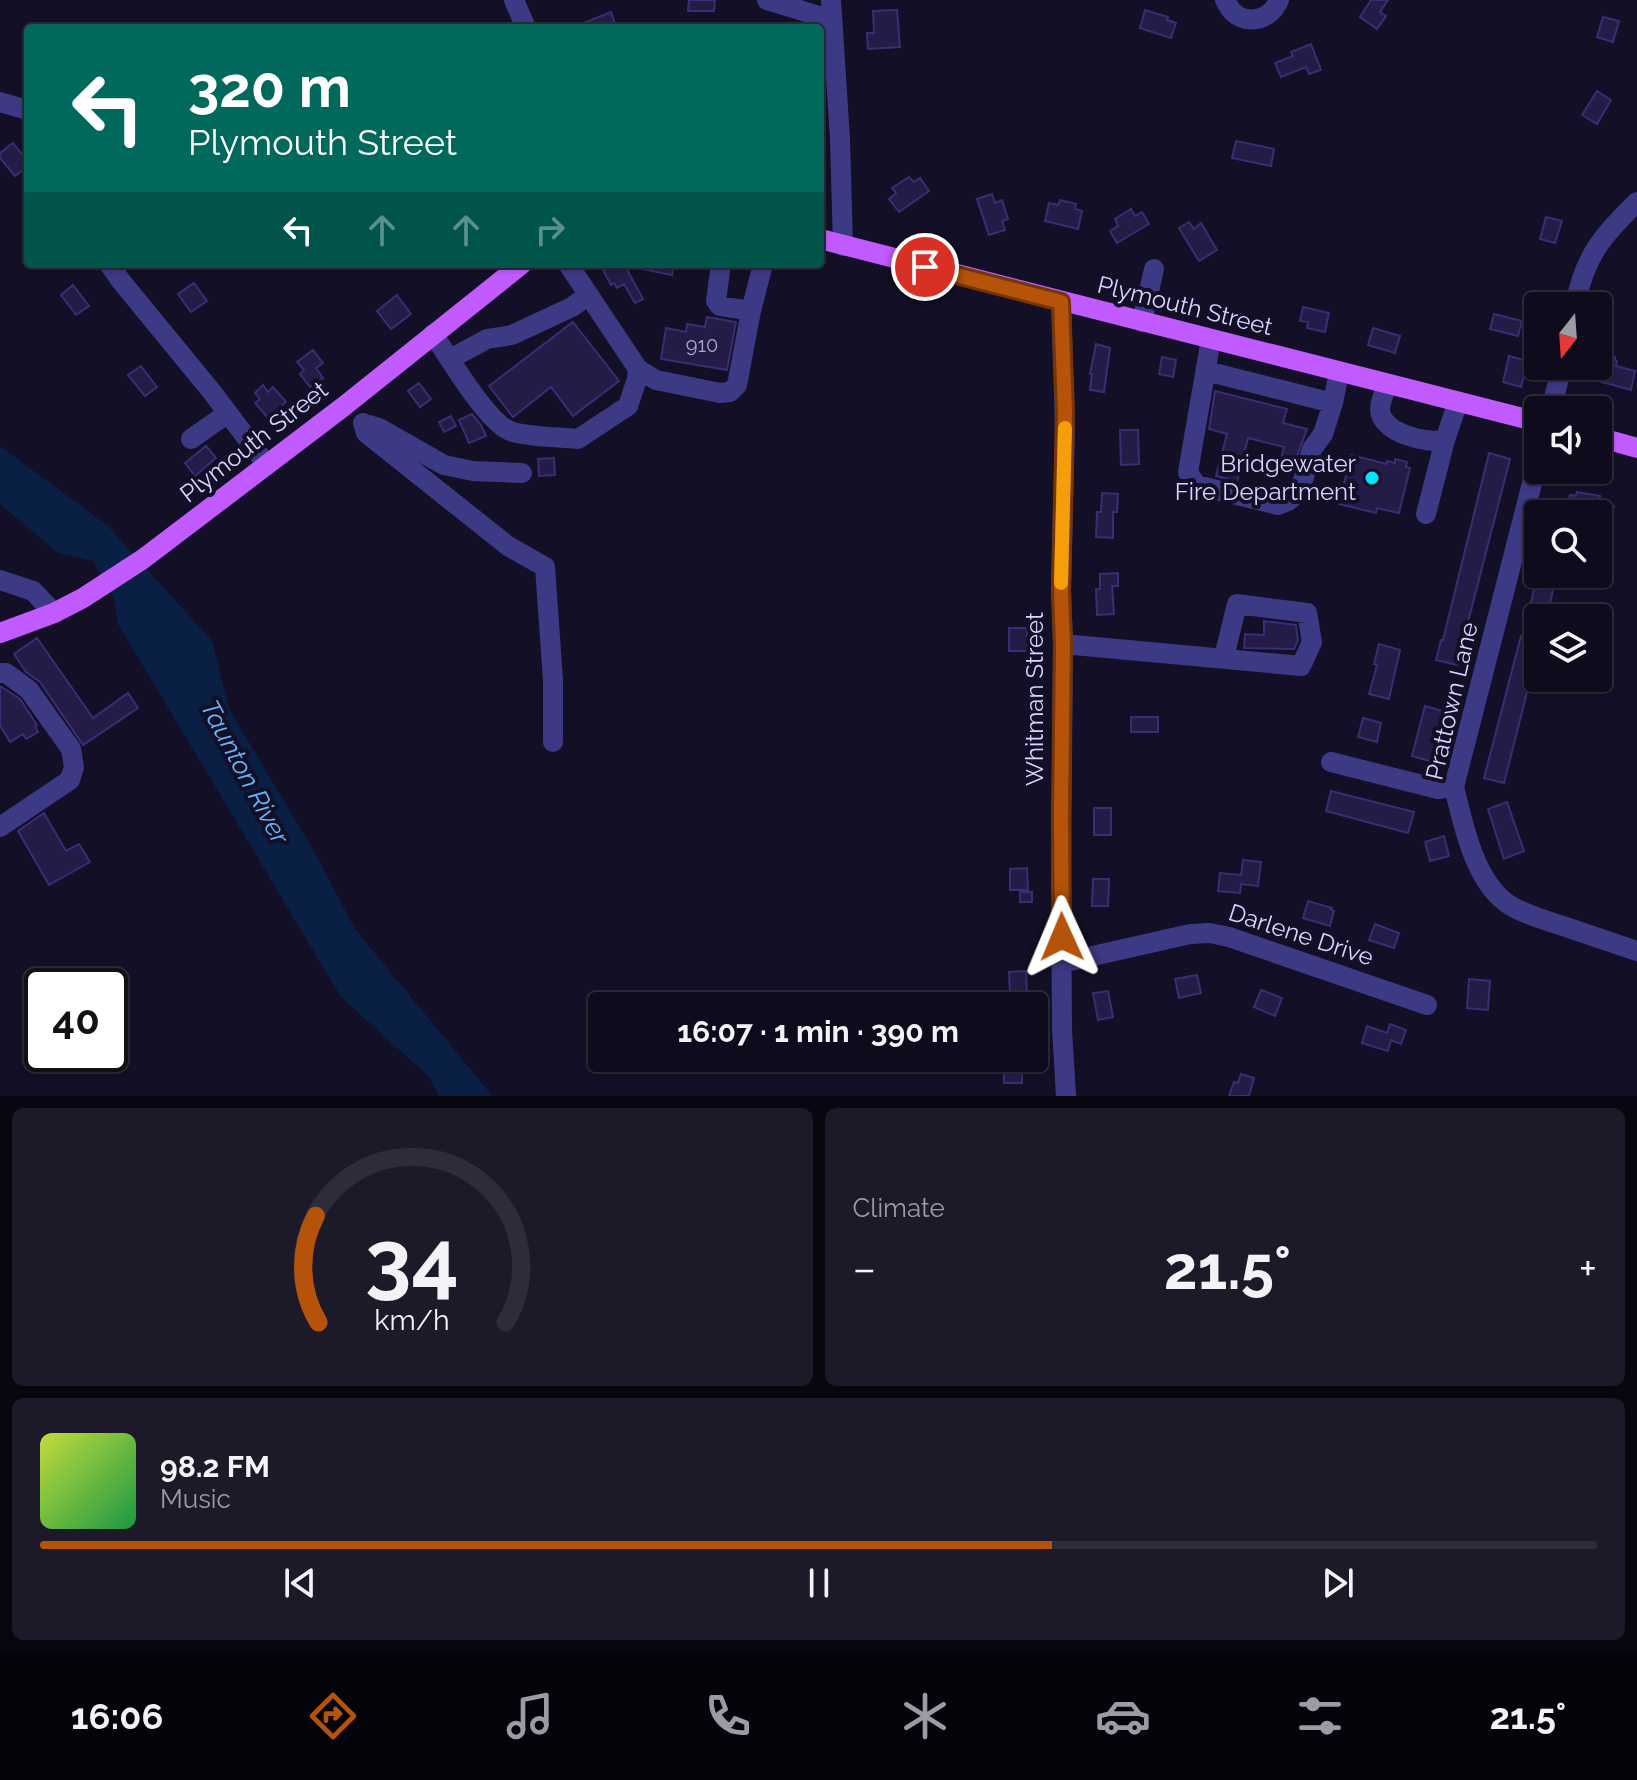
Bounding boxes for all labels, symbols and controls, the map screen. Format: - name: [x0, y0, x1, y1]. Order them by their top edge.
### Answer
- text: 320 m: [188, 54, 351, 120]
- icon: left: [56, 56, 160, 160]
- text: Plymouth Street: [188, 121, 457, 163]
- icon: left: [276, 208, 320, 252]
- icon: ahead: [360, 208, 404, 252]
- icon: ahead: [444, 208, 488, 252]
- icon: right: [528, 208, 572, 252]
- pin: [891, 233, 959, 301]
- icon: arrive: [903, 245, 947, 289]
- street label: Plymouth Street: [1095, 270, 1276, 341]
- north arrow: [1524, 292, 1612, 380]
- map controls: [1524, 292, 1612, 692]
- house number: 910: [686, 333, 718, 357]
- street label: Plymouth Street: [174, 375, 333, 508]
- button: sound: [1524, 396, 1612, 484]
- place label: Bridgewater Fire Department: [1175, 449, 1357, 506]
- marker: Bridgewater Fire Department: [1363, 469, 1381, 487]
- button: search: [1524, 500, 1612, 588]
- button: layers: [1524, 604, 1612, 692]
- street label: Whitman Street: [1020, 612, 1049, 786]
- street label: Prattown Lane: [1419, 619, 1484, 782]
- water label: Taunton River: [195, 695, 296, 850]
- position arrow: [1020, 895, 1104, 979]
- street label: Darlene Drive: [1225, 897, 1377, 972]
- speed limit sign: 40: [24, 968, 128, 1072]
- text: 16:07 · 1 min · 390 m: [677, 1014, 959, 1049]
- text: Climate: [853, 1193, 945, 1223]
- text: 34: [365, 1211, 459, 1308]
- text: 21.5°: [1164, 1233, 1291, 1303]
- text: −: [853, 1243, 876, 1294]
- text: +: [1579, 1243, 1597, 1294]
- text: km/h: [375, 1303, 450, 1337]
- text: 98.2 FM: [160, 1449, 270, 1484]
- text: Music: [160, 1484, 231, 1514]
- icon: previous: [278, 1561, 322, 1605]
- icon: pause: [797, 1561, 841, 1605]
- icon: next: [1316, 1561, 1360, 1605]
- icon: directions: [305, 1688, 361, 1744]
- icon: music: [502, 1688, 558, 1744]
- icon: phone: [700, 1688, 756, 1744]
- icon: climate: [897, 1688, 953, 1744]
- icon: car: [1095, 1688, 1151, 1744]
- icon: filters: [1292, 1688, 1348, 1744]
- text: 16:06: [71, 1695, 163, 1737]
- text: 21.5°: [1490, 1695, 1566, 1737]

